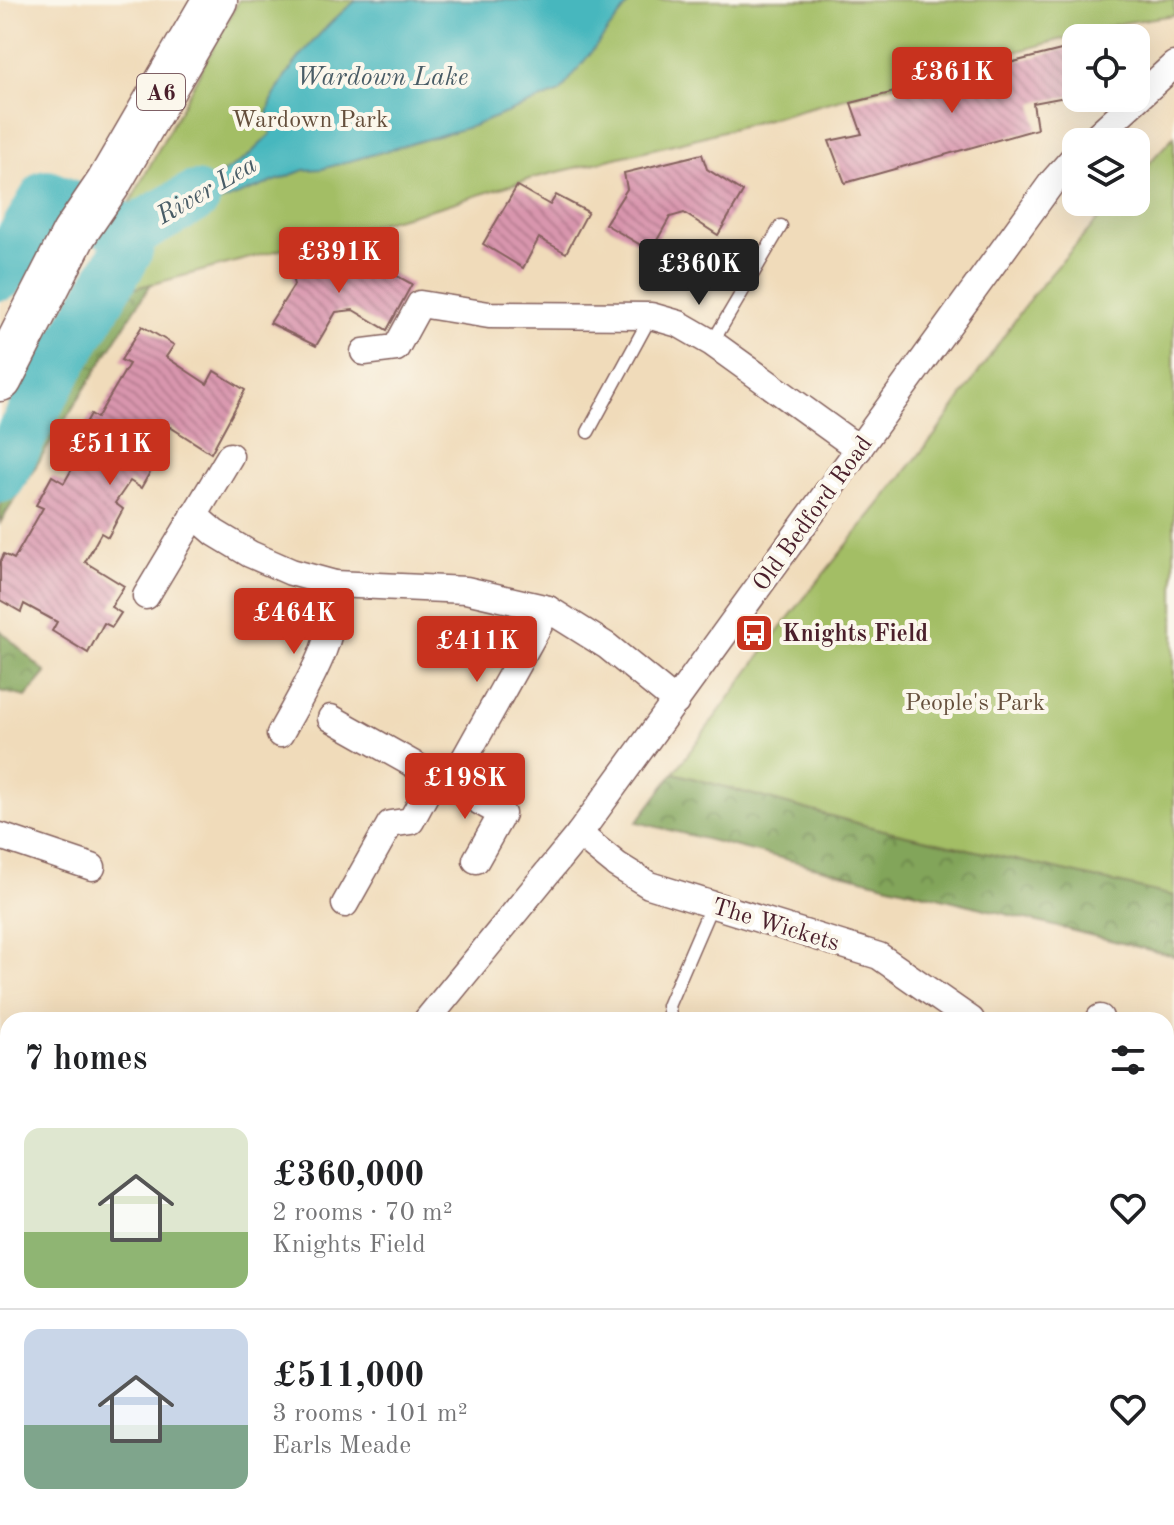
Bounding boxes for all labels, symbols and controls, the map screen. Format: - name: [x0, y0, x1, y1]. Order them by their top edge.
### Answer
- map controls: [1062, 24, 1150, 216]
- button: locate: [1062, 24, 1150, 112]
- pin: £361K: [896, 47, 1008, 115]
- text: £361K: [910, 60, 994, 86]
- water label: Wardown Lake: [296, 65, 468, 91]
- road number: A6: [137, 74, 185, 110]
- park label: Wardown Park: [231, 109, 389, 133]
- button: layers: [1062, 128, 1150, 216]
- water label: River Lea: [152, 152, 262, 230]
- pin: £391K: [283, 227, 395, 295]
- pin: £360K: [643, 239, 755, 307]
- text: £391K: [297, 240, 381, 266]
- text: £360K: [657, 252, 741, 278]
- pin: £511K: [54, 419, 166, 487]
- text: £511K: [68, 432, 152, 458]
- street label: Old Bedford Road: [750, 432, 878, 596]
- pin: £464K: [238, 588, 350, 656]
- text: £464K: [252, 601, 336, 627]
- bus stop icon: Knights Field: [733, 612, 775, 654]
- pin: £411K: [421, 616, 533, 684]
- place label: Knights Field: [782, 623, 928, 647]
- text: £411K: [435, 629, 519, 655]
- park label: People's Park: [905, 692, 1045, 716]
- pin: £198K: [409, 753, 521, 821]
- text: £198K: [423, 766, 507, 792]
- street label: The Wickets: [709, 895, 842, 957]
- icon: filters: [1106, 1038, 1150, 1082]
- text: 7 homes: [24, 1043, 147, 1077]
- text: £360,000: [272, 1159, 424, 1193]
- icon: home: [88, 1160, 184, 1256]
- icon: heart: [1106, 1186, 1150, 1230]
- text: 2 rooms · 70 m²: [272, 1200, 453, 1226]
- text: Knights Field: [272, 1232, 426, 1258]
- text: £511,000: [272, 1360, 424, 1394]
- icon: home: [88, 1361, 184, 1457]
- icon: heart: [1106, 1387, 1150, 1431]
- text: 3 rooms · 101 m²: [272, 1401, 468, 1427]
- text: Earls Meade: [272, 1433, 411, 1459]

